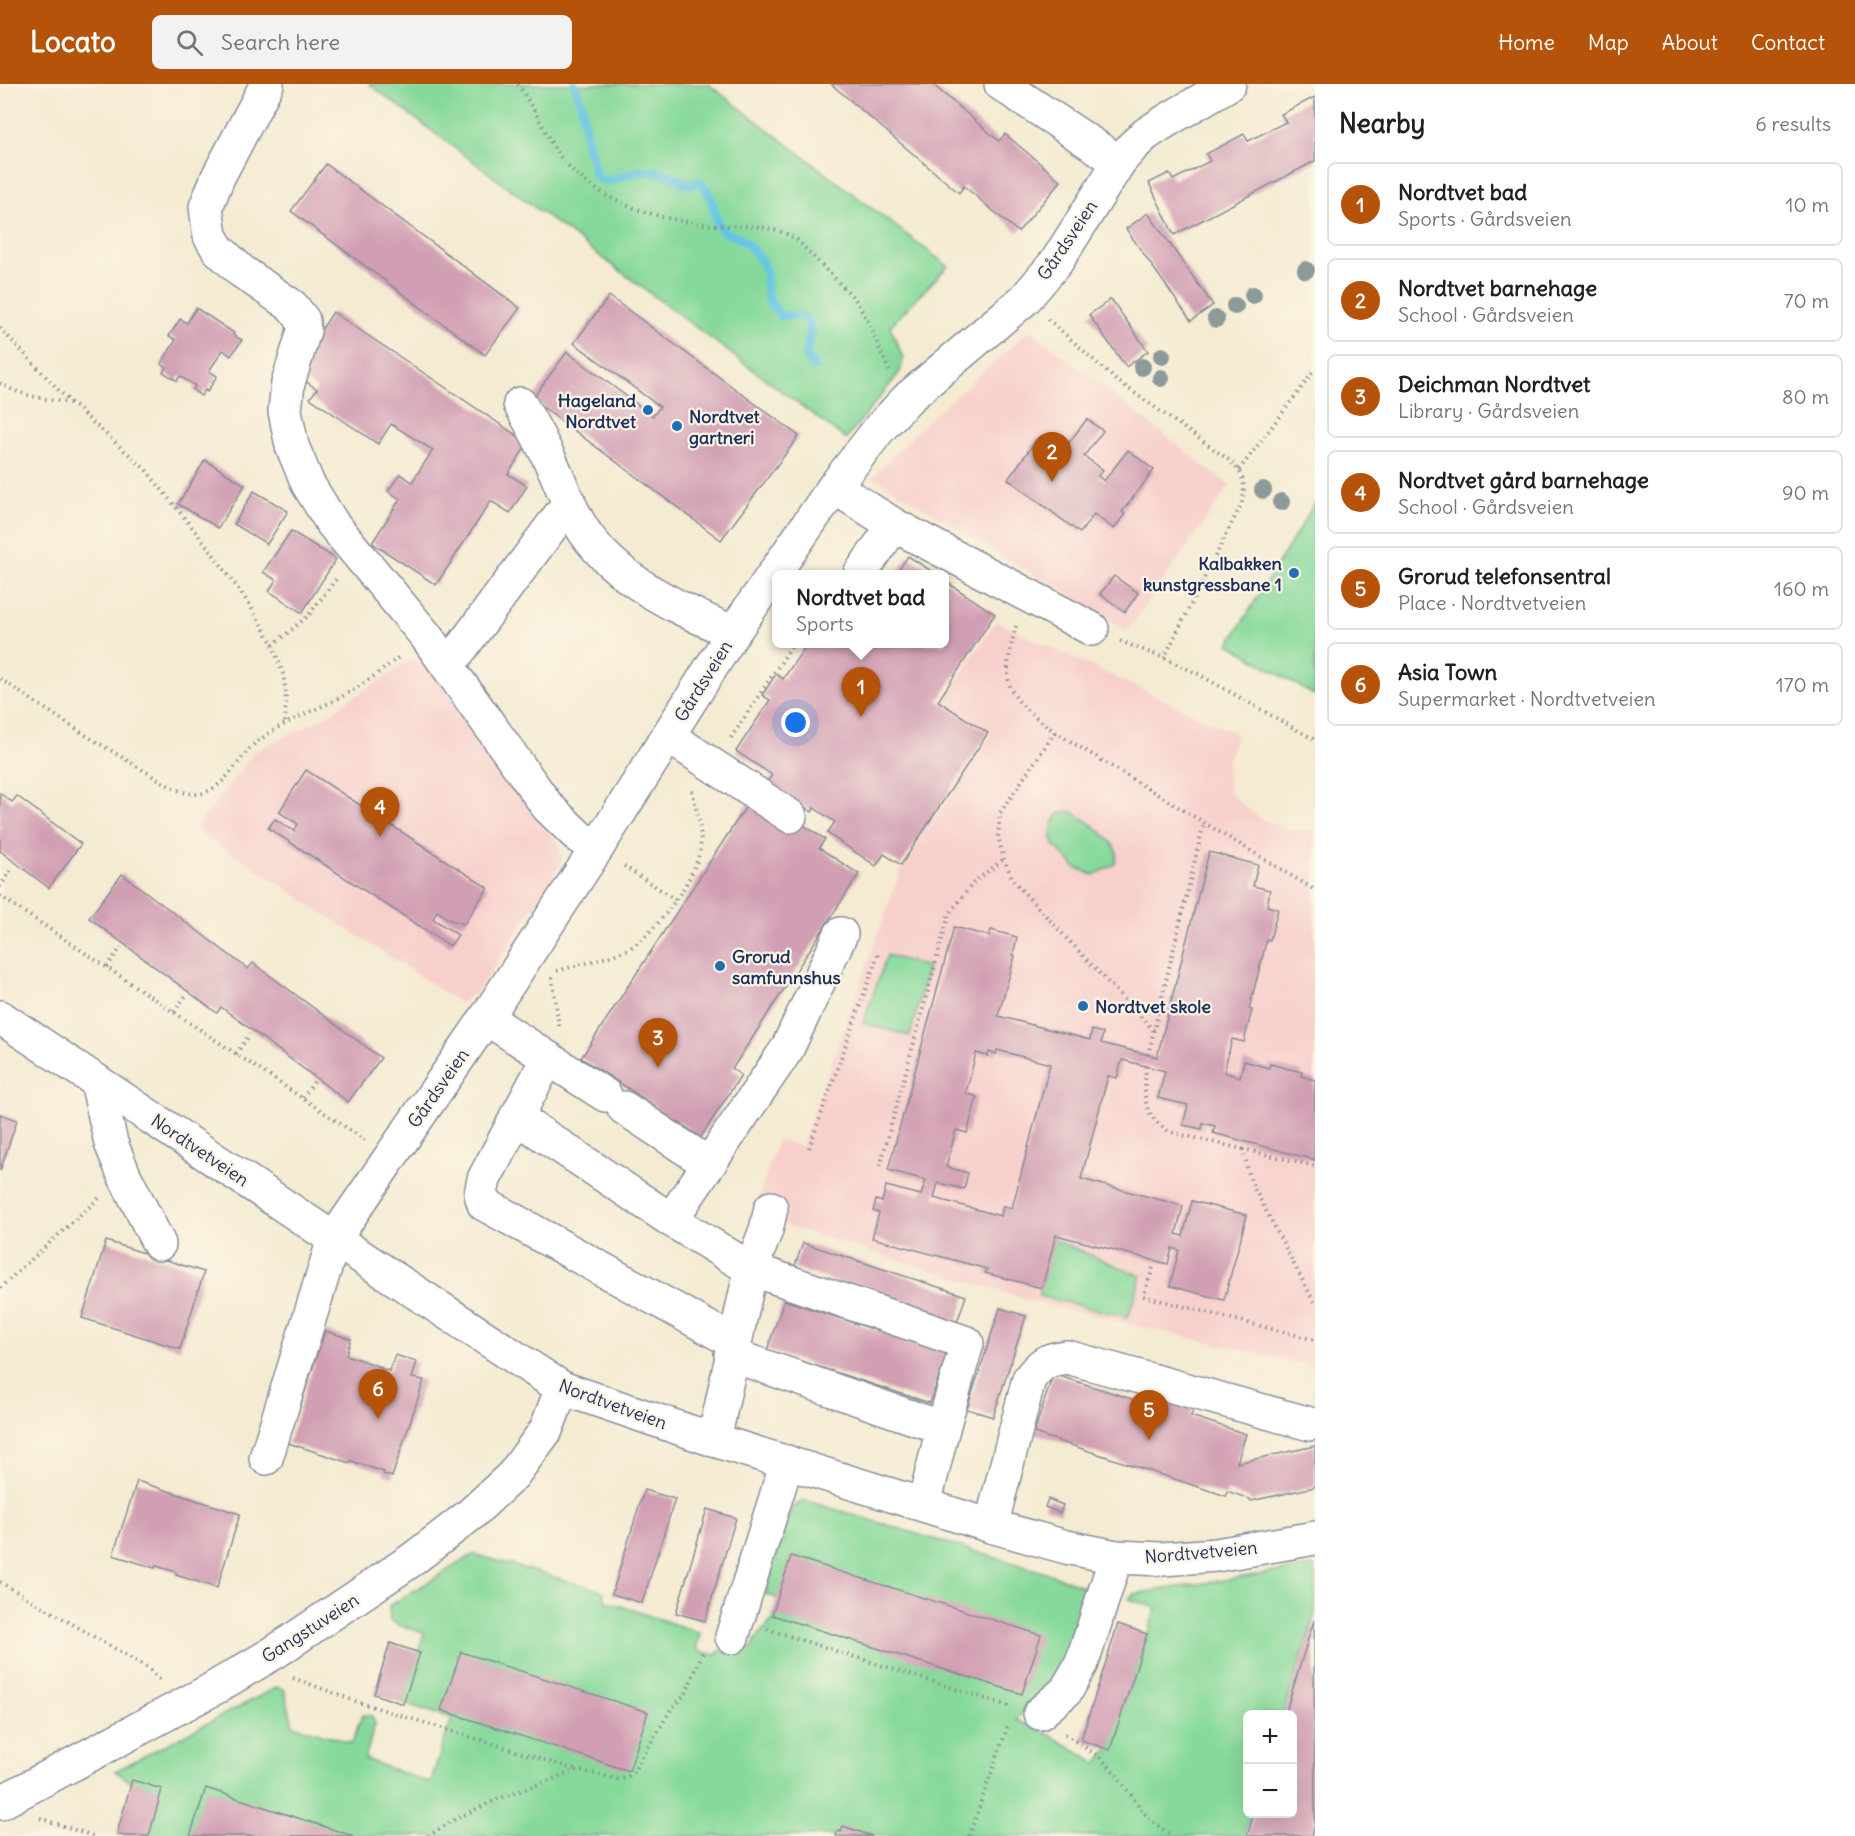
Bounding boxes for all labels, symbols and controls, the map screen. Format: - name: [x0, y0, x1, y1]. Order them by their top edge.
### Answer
- search box: [152, 15, 572, 69]
- text: Locato: [30, 24, 116, 60]
- icon: search: [173, 26, 206, 59]
- text: Search here: [221, 28, 340, 56]
- text: Home: [1498, 29, 1555, 56]
- text: Map: [1588, 29, 1629, 56]
- text: About: [1662, 29, 1718, 56]
- text: Contact: [1751, 29, 1825, 56]
- text: Nearby: [1339, 107, 1425, 140]
- text: 6 results: [1755, 111, 1831, 136]
- text: Nordtvet bad: [1398, 178, 1527, 206]
- text: 1: [1357, 192, 1364, 217]
- text: 10 m: [1786, 192, 1829, 217]
- street label: Gårdsveien: [1032, 196, 1102, 284]
- text: Sports · Gårdsveien: [1398, 206, 1572, 231]
- text: Nordtvet barnehage: [1398, 274, 1597, 302]
- text: 2: [1355, 288, 1366, 313]
- text: 70 m: [1784, 288, 1829, 313]
- text: School · Gårdsveien: [1398, 302, 1574, 327]
- text: Deichman Nordtvet: [1398, 370, 1591, 398]
- text: 3: [1355, 384, 1366, 409]
- text: 80 m: [1782, 384, 1829, 409]
- place label: Hageland Nordtvet: [558, 389, 637, 433]
- text: Library · Gårdsveien: [1398, 398, 1579, 423]
- marker: Hageland Nordtvet: [641, 403, 655, 417]
- place label: Nordtvet gartneri: [689, 405, 761, 449]
- marker: Nordtvet gartneri: [670, 419, 684, 433]
- pin: 2: [1032, 432, 1072, 482]
- text: Nordtvet gård barnehage: [1398, 466, 1649, 494]
- text: 4: [1355, 480, 1366, 505]
- text: 90 m: [1782, 480, 1829, 505]
- text: School · Gårdsveien: [1398, 494, 1574, 519]
- place label: Kalbakken kunstgressbane 1: [1143, 552, 1283, 596]
- text: Grorud telefonsentral: [1398, 562, 1611, 590]
- marker: Kalbakken kunstgressbane 1: [1287, 566, 1301, 580]
- popup: [772, 570, 949, 648]
- text: 5: [1355, 576, 1366, 601]
- text: 160 m: [1774, 576, 1829, 601]
- text: Nordtvet bad: [796, 583, 925, 611]
- text: Place · Nordtvetveien: [1398, 590, 1586, 615]
- text: Sports: [796, 611, 854, 636]
- street label: Gårdsveien: [669, 636, 737, 726]
- text: Asia Town: [1398, 658, 1497, 686]
- pin: 1: [842, 668, 880, 717]
- text: 6: [1355, 672, 1366, 697]
- text: 170 m: [1776, 672, 1829, 697]
- text: Supermarket · Nordtvetveien: [1398, 686, 1656, 711]
- your location: [781, 708, 810, 737]
- pin: 4: [360, 788, 400, 837]
- place label: Grorud samfunnshus: [732, 945, 841, 989]
- marker: Grorud samfunnshus: [713, 959, 727, 973]
- place label: Nordtvet skole: [1095, 995, 1211, 1018]
- marker: Nordtvet skole: [1076, 999, 1090, 1013]
- pin: 3: [638, 1018, 678, 1068]
- street label: Gårdsveien: [402, 1044, 474, 1132]
- street label: Nordtvetveien: [147, 1109, 253, 1191]
- pin: 6: [358, 1370, 398, 1419]
- street label: Nordtvetveien: [556, 1374, 670, 1434]
- pin: 5: [1130, 1390, 1168, 1440]
- street label: Nordtvetveien: [1144, 1536, 1258, 1568]
- street label: Gangstuveien: [257, 1588, 363, 1668]
- map controls: [1243, 1710, 1297, 1818]
- button: +: [1243, 1710, 1297, 1764]
- button: −: [1243, 1764, 1297, 1818]

